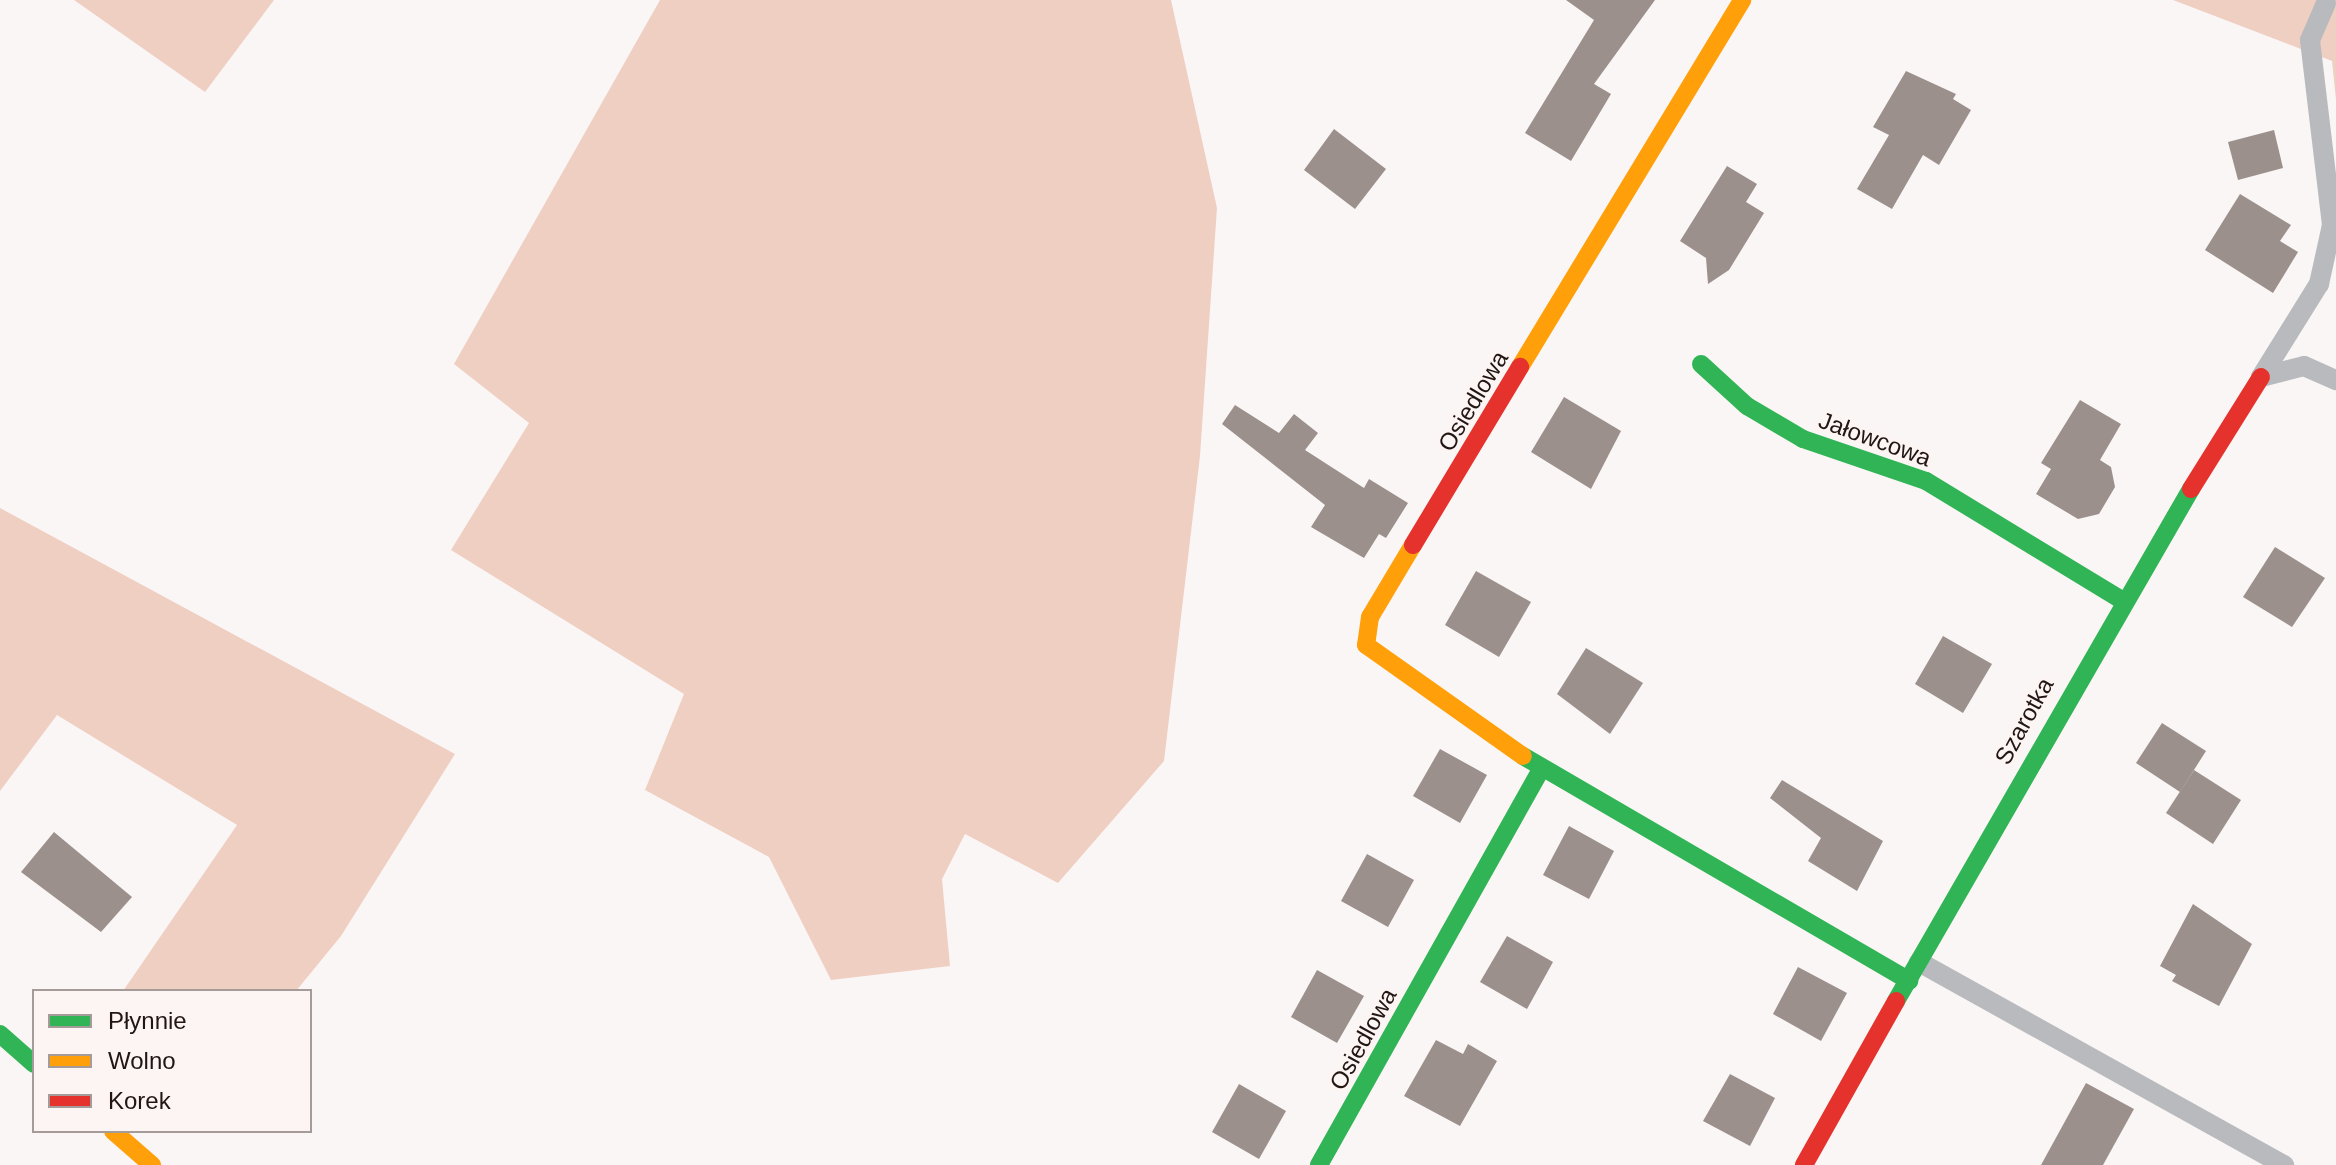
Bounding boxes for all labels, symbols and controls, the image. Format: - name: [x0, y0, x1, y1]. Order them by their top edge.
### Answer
- street label: Osiedlowa: [1432, 346, 1514, 456]
- street label: Jałowcowa: [1815, 405, 1935, 473]
- street label: Szarotka: [1988, 673, 2060, 769]
- street label: Osiedlowa: [1323, 983, 1403, 1095]
- legend: [32, 989, 312, 1133]
- text: Płynnie: [108, 1007, 187, 1034]
- text: Wolno: [108, 1047, 176, 1074]
- text: Korek: [108, 1087, 171, 1114]

